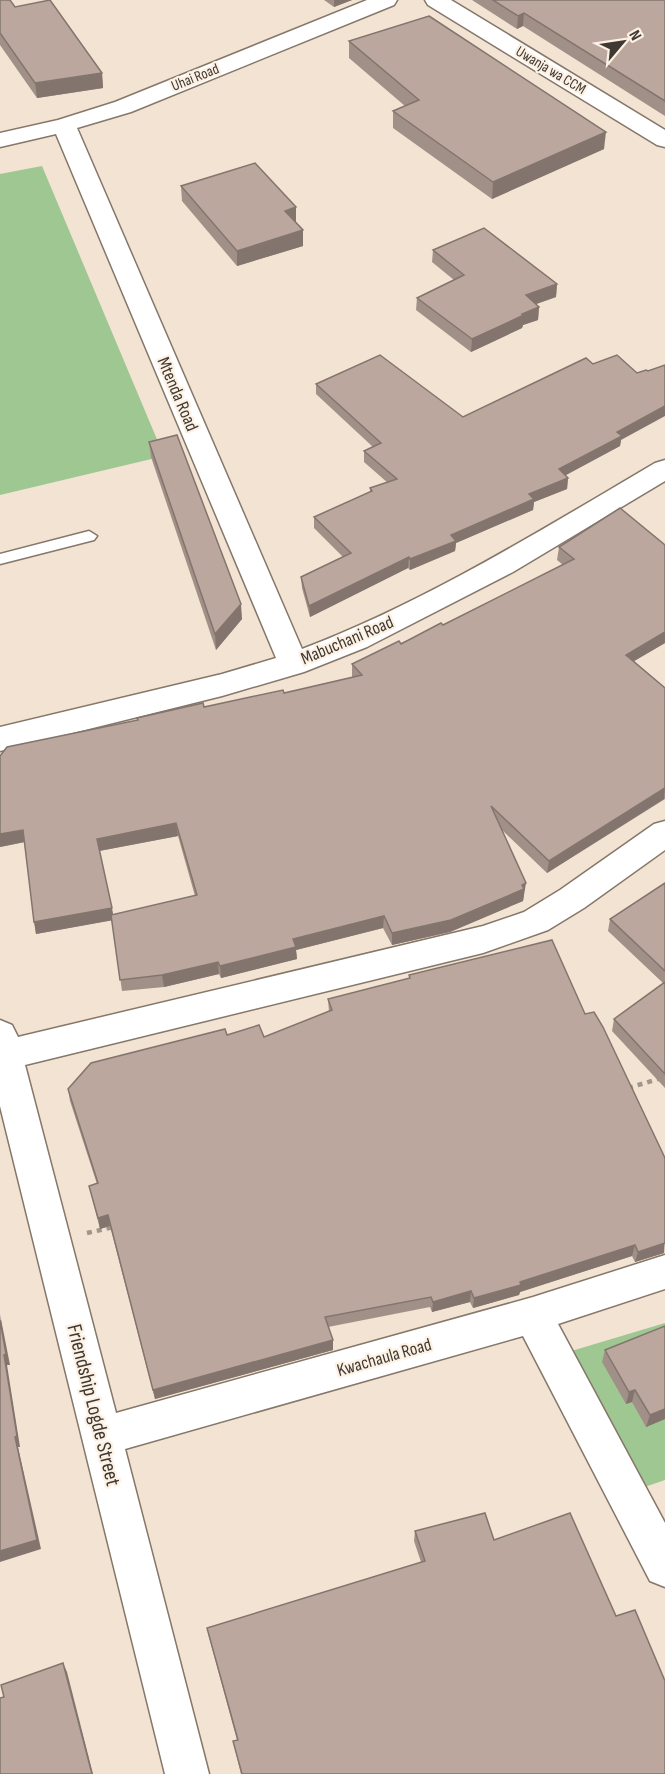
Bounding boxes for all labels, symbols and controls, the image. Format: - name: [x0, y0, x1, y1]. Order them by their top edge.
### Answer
- north arrow: [593, 12, 653, 72]
- text: N: [624, 27, 645, 44]
- street label: Uwanja wa CCM: [512, 42, 589, 99]
- street label: Uhai Road: [169, 59, 222, 96]
- street label: Mtenda Road: [153, 354, 202, 434]
- street label: Mabuchani Road: [298, 612, 397, 669]
- street label: Friendship Logde Street: [61, 1322, 126, 1489]
- street label: Kwachaula Road: [335, 1334, 434, 1381]

